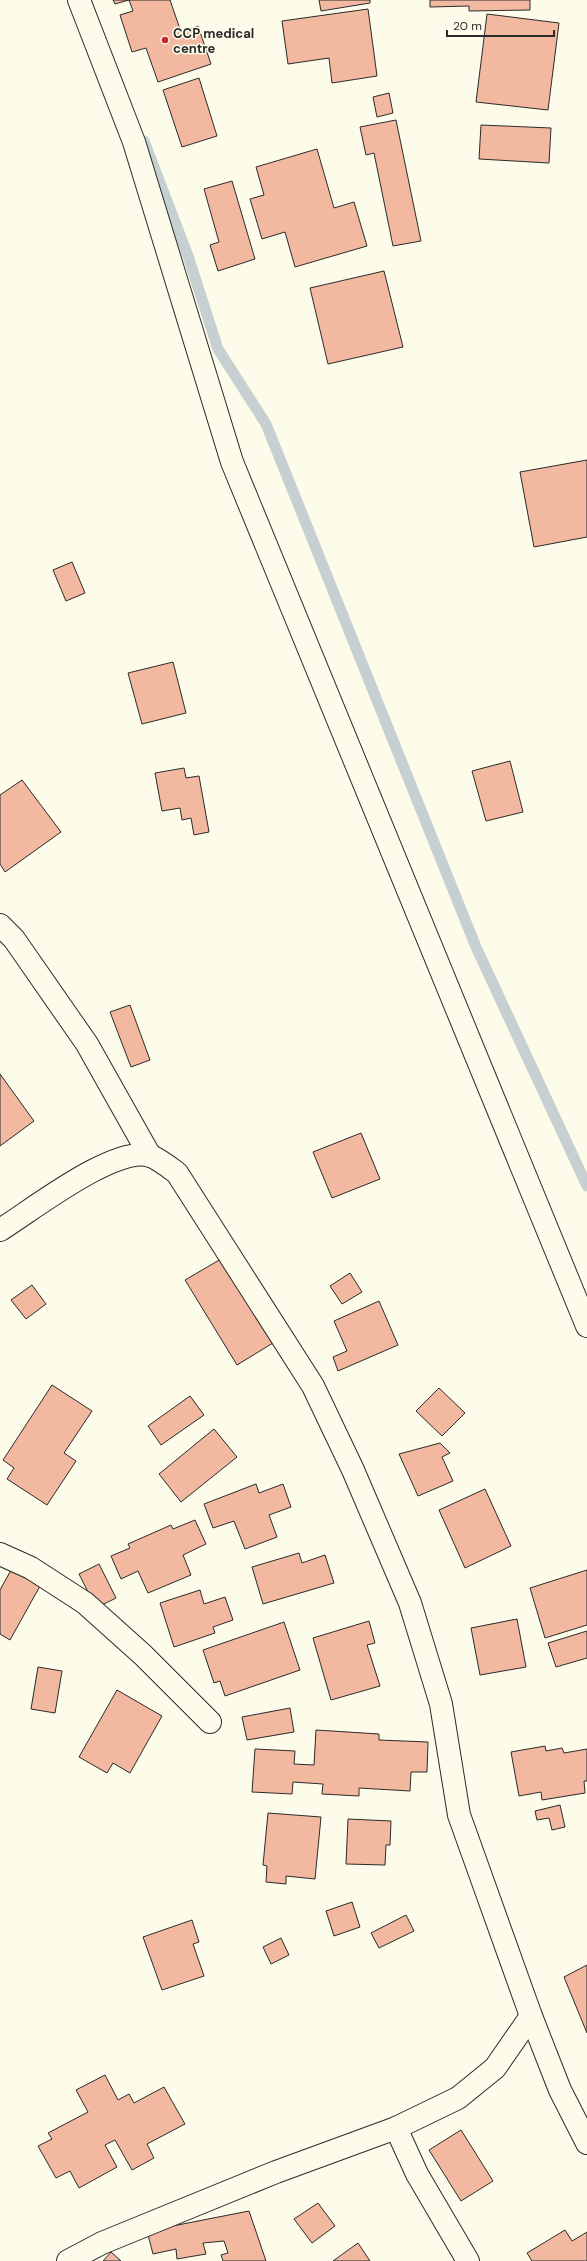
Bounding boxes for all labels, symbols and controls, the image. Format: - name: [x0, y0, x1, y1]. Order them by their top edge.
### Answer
- scale bar: [447, 12, 554, 38]
- text: 20 m: [453, 18, 482, 34]
- place label: CCP medical centre: [173, 25, 254, 57]
- marker: CCP medical centre: [160, 35, 170, 45]

